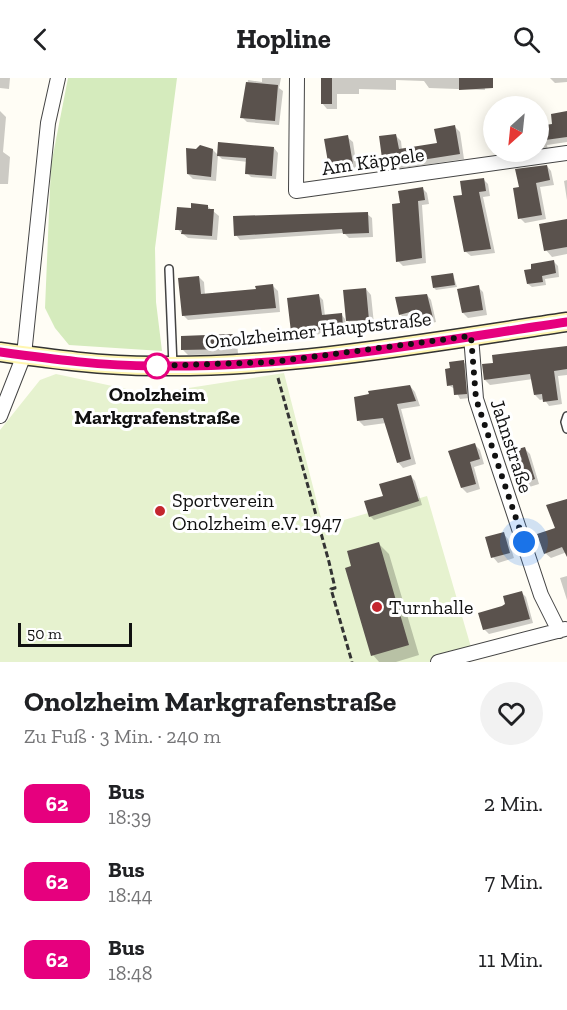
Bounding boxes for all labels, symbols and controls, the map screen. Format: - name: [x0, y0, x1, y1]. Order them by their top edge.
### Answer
- icon: back: [24, 23, 57, 56]
- text: Hopline: [236, 23, 331, 55]
- icon: search: [510, 23, 543, 56]
- north arrow: [483, 96, 549, 162]
- map controls: [483, 96, 549, 162]
- street label: Am Käppele: [320, 142, 426, 180]
- street label: Onolzheimer Hauptstraße: [204, 306, 432, 354]
- marker: Onolzheim Markgrafenstraße: [144, 353, 170, 379]
- place label: Onolzheim Markgrafenstraße: [74, 382, 240, 429]
- street label: Jahnstraße: [486, 396, 538, 496]
- place label: Sportverein Onolzheim e.V. 1947: [172, 488, 342, 535]
- marker: Sportverein Onolzheim e.V. 1947: [153, 504, 167, 518]
- your location: [509, 527, 539, 557]
- place label: Turnhalle: [389, 595, 473, 619]
- marker: Turnhalle: [370, 600, 384, 614]
- scale bar: [18, 620, 132, 648]
- text: 50 m: [27, 624, 62, 643]
- button: heart: [480, 682, 543, 745]
- text: Onolzheim Markgrafenstraße: [24, 685, 396, 718]
- text: Zu Fuß · 3 Min. · 240 m: [24, 724, 221, 748]
- text: Bus: [108, 778, 145, 805]
- text: 2 Min.: [484, 790, 543, 817]
- text: 62: [46, 791, 68, 816]
- text: 18:39: [108, 805, 151, 829]
- text: Bus: [108, 856, 145, 883]
- text: 7 Min.: [485, 868, 543, 895]
- text: 62: [46, 869, 68, 894]
- text: 18:44: [108, 883, 153, 907]
- text: Bus: [108, 934, 145, 961]
- text: 11 Min.: [478, 946, 543, 973]
- text: 62: [46, 947, 68, 972]
- text: 18:48: [108, 961, 152, 985]

